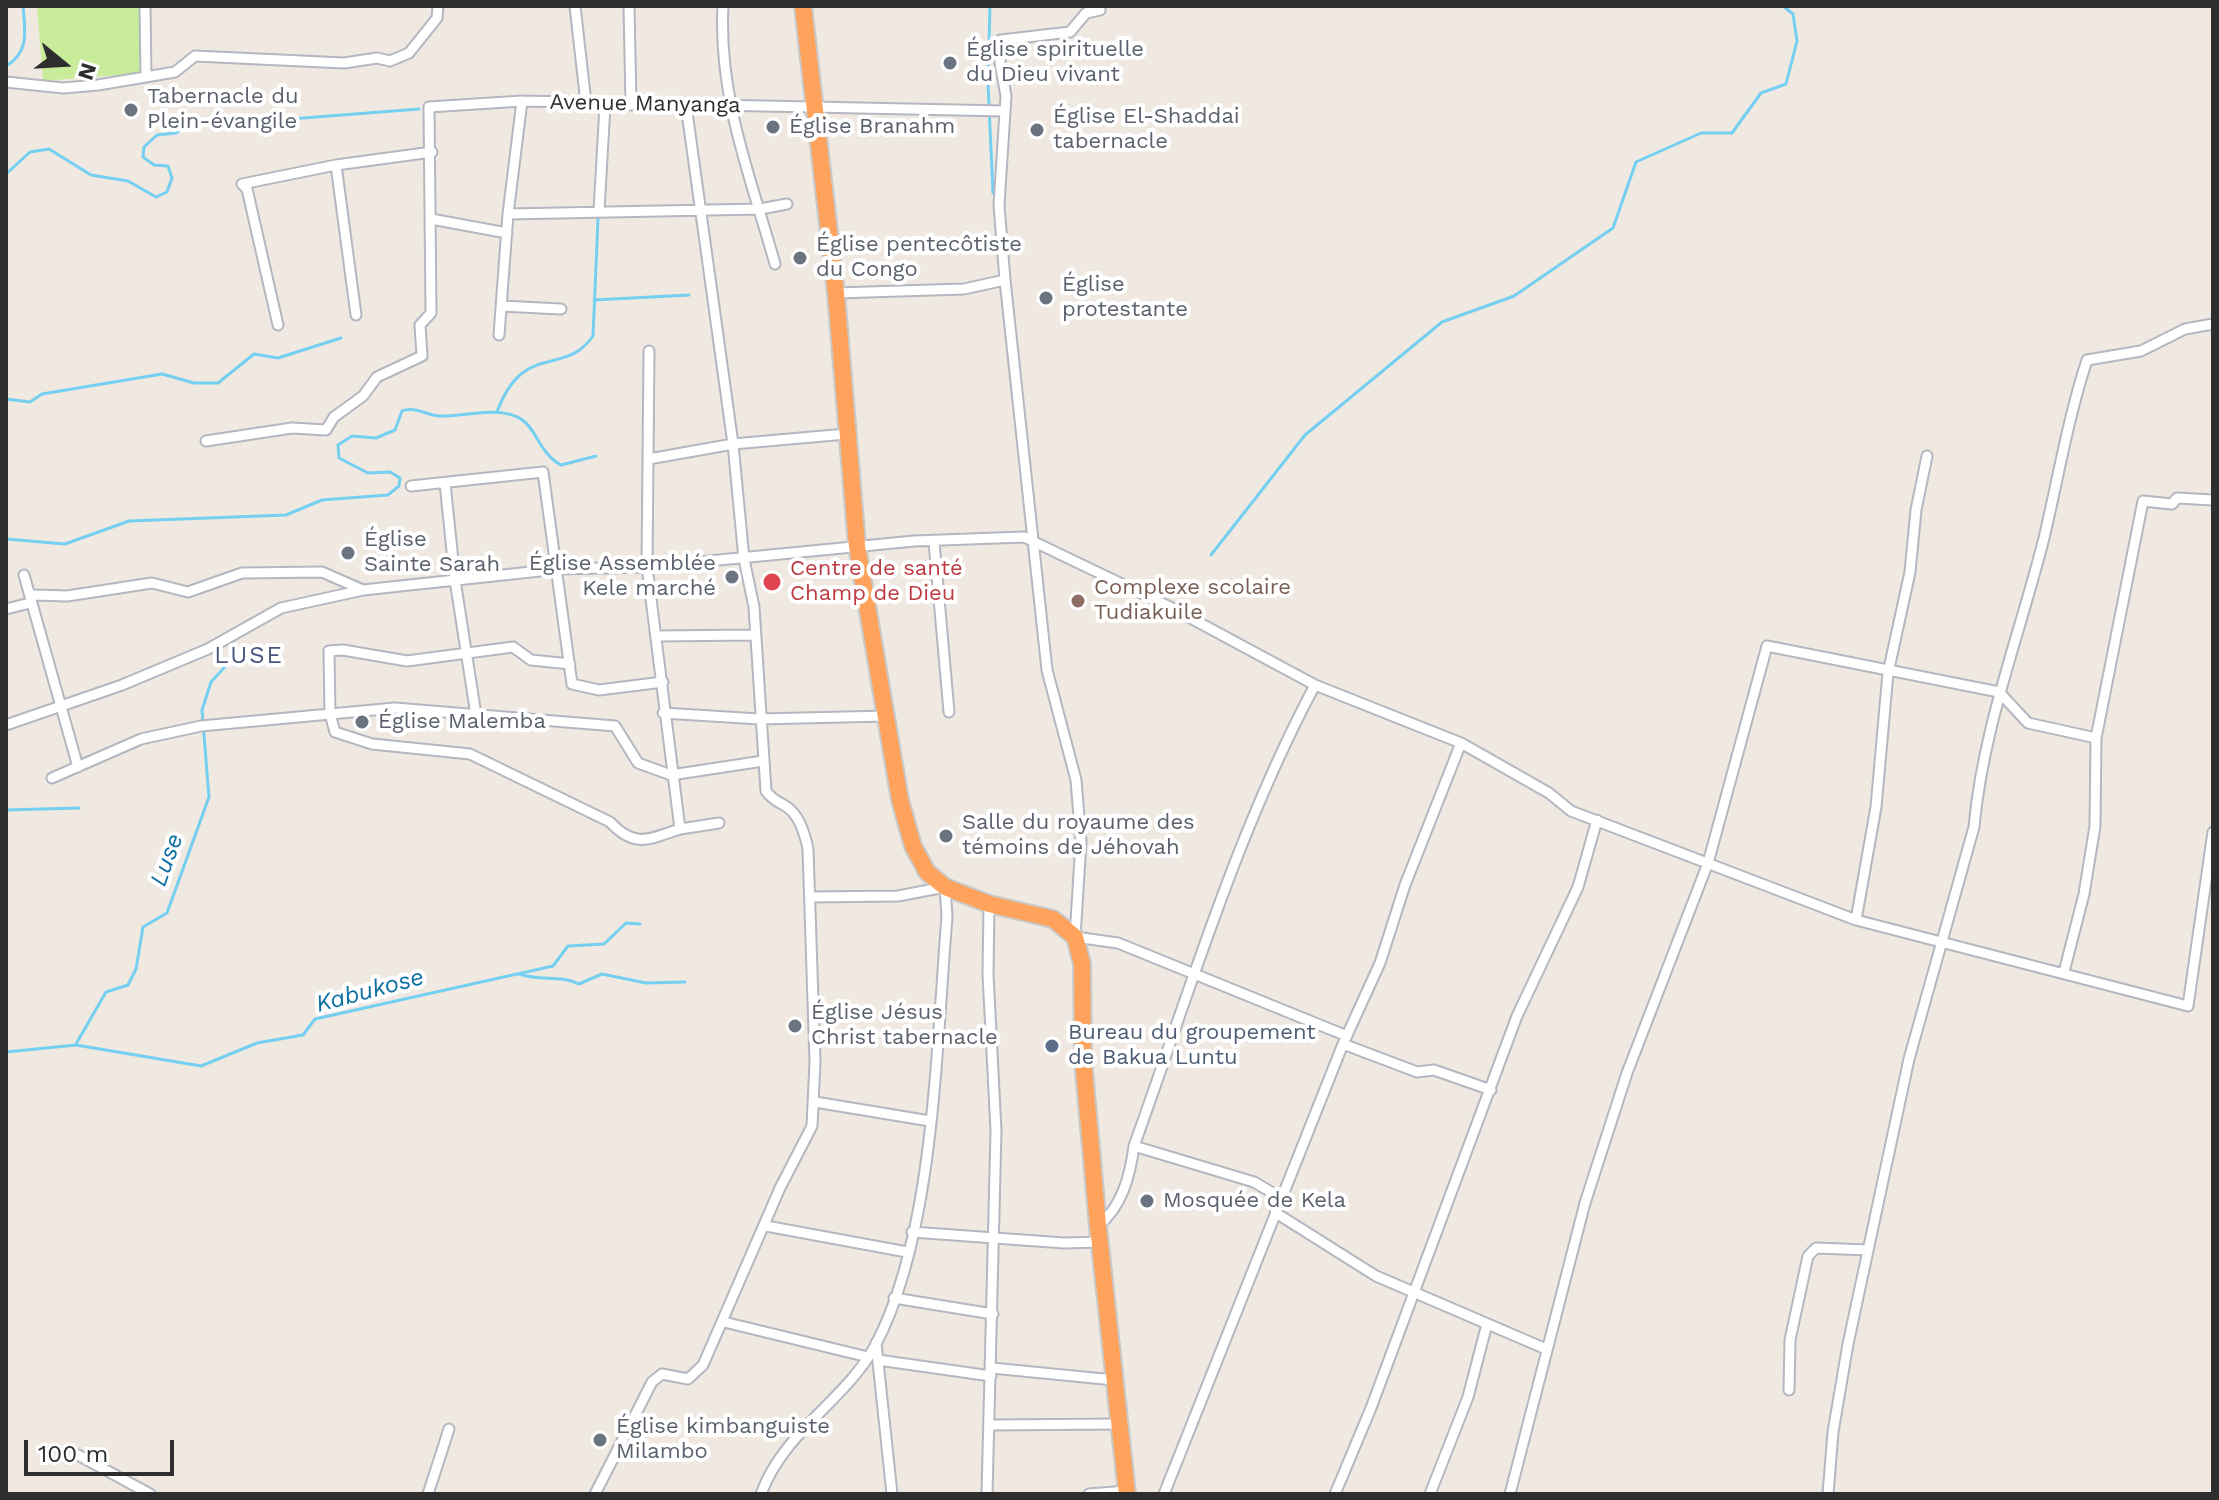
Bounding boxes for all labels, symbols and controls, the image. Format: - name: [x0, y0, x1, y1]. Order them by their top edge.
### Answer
- north arrow: [24, 24, 104, 104]
- place label: Église spirituelle du Dieu vivant: [966, 37, 1144, 88]
- marker: Église spirituelle du Dieu vivant: [941, 54, 959, 72]
- text: N: [73, 60, 102, 83]
- place label: Tabernacle du Plein-évangile: [147, 84, 299, 136]
- street label: Avenue Manyanga: [549, 89, 741, 119]
- marker: Tabernacle du Plein-évangile: [122, 101, 140, 119]
- place label: Église El-Shaddai tabernacle: [1053, 104, 1240, 156]
- place label: Église Branahm: [789, 114, 955, 140]
- marker: Église Branahm: [764, 118, 782, 136]
- marker: Église El-Shaddai tabernacle: [1028, 121, 1046, 139]
- place label: Église pentecôtiste du Congo: [816, 232, 1022, 284]
- marker: Église pentecôtiste du Congo: [791, 249, 809, 267]
- place label: Église protestante: [1062, 272, 1188, 324]
- marker: Église protestante: [1037, 289, 1055, 307]
- place label: Église Sainte Sarah: [364, 527, 500, 578]
- marker: Église Sainte Sarah: [339, 544, 357, 562]
- place label: Église Assemblée Kele marché: [529, 551, 716, 602]
- place label: Centre de santé Champ de Dieu: [790, 556, 963, 608]
- marker: Église Assemblée Kele marché: [723, 568, 741, 586]
- marker: Centre de santé Champ de Dieu: [761, 571, 783, 593]
- place label: Complexe scolaire Tudiakuile: [1094, 575, 1291, 626]
- marker: Complexe scolaire Tudiakuile: [1069, 592, 1087, 610]
- district label: LUSE: [214, 642, 284, 670]
- place label: Église Malemba: [378, 709, 546, 735]
- marker: Église Malemba: [353, 713, 371, 731]
- place label: Salle du royaume des témoins de Jéhovah: [962, 810, 1195, 862]
- marker: Salle du royaume des témoins de Jéhovah: [937, 827, 955, 845]
- water label: Luse: [144, 830, 190, 890]
- water label: Kabukose: [313, 963, 427, 1019]
- place label: Église Jésus Christ tabernacle: [811, 1000, 998, 1052]
- marker: Église Jésus Christ tabernacle: [786, 1017, 804, 1035]
- place label: Bureau du groupement de Bakua Luntu: [1068, 1020, 1316, 1072]
- marker: Bureau du groupement de Bakua Luntu: [1043, 1037, 1061, 1055]
- place label: Mosquée de Kela: [1163, 1188, 1346, 1214]
- marker: Mosquée de Kela: [1138, 1192, 1156, 1210]
- place label: Église kimbanguiste Milambo: [616, 1414, 830, 1466]
- scale bar: [28, 1424, 178, 1474]
- marker: Église kimbanguiste Milambo: [591, 1431, 609, 1449]
- text: 100 m: [38, 1440, 108, 1468]

